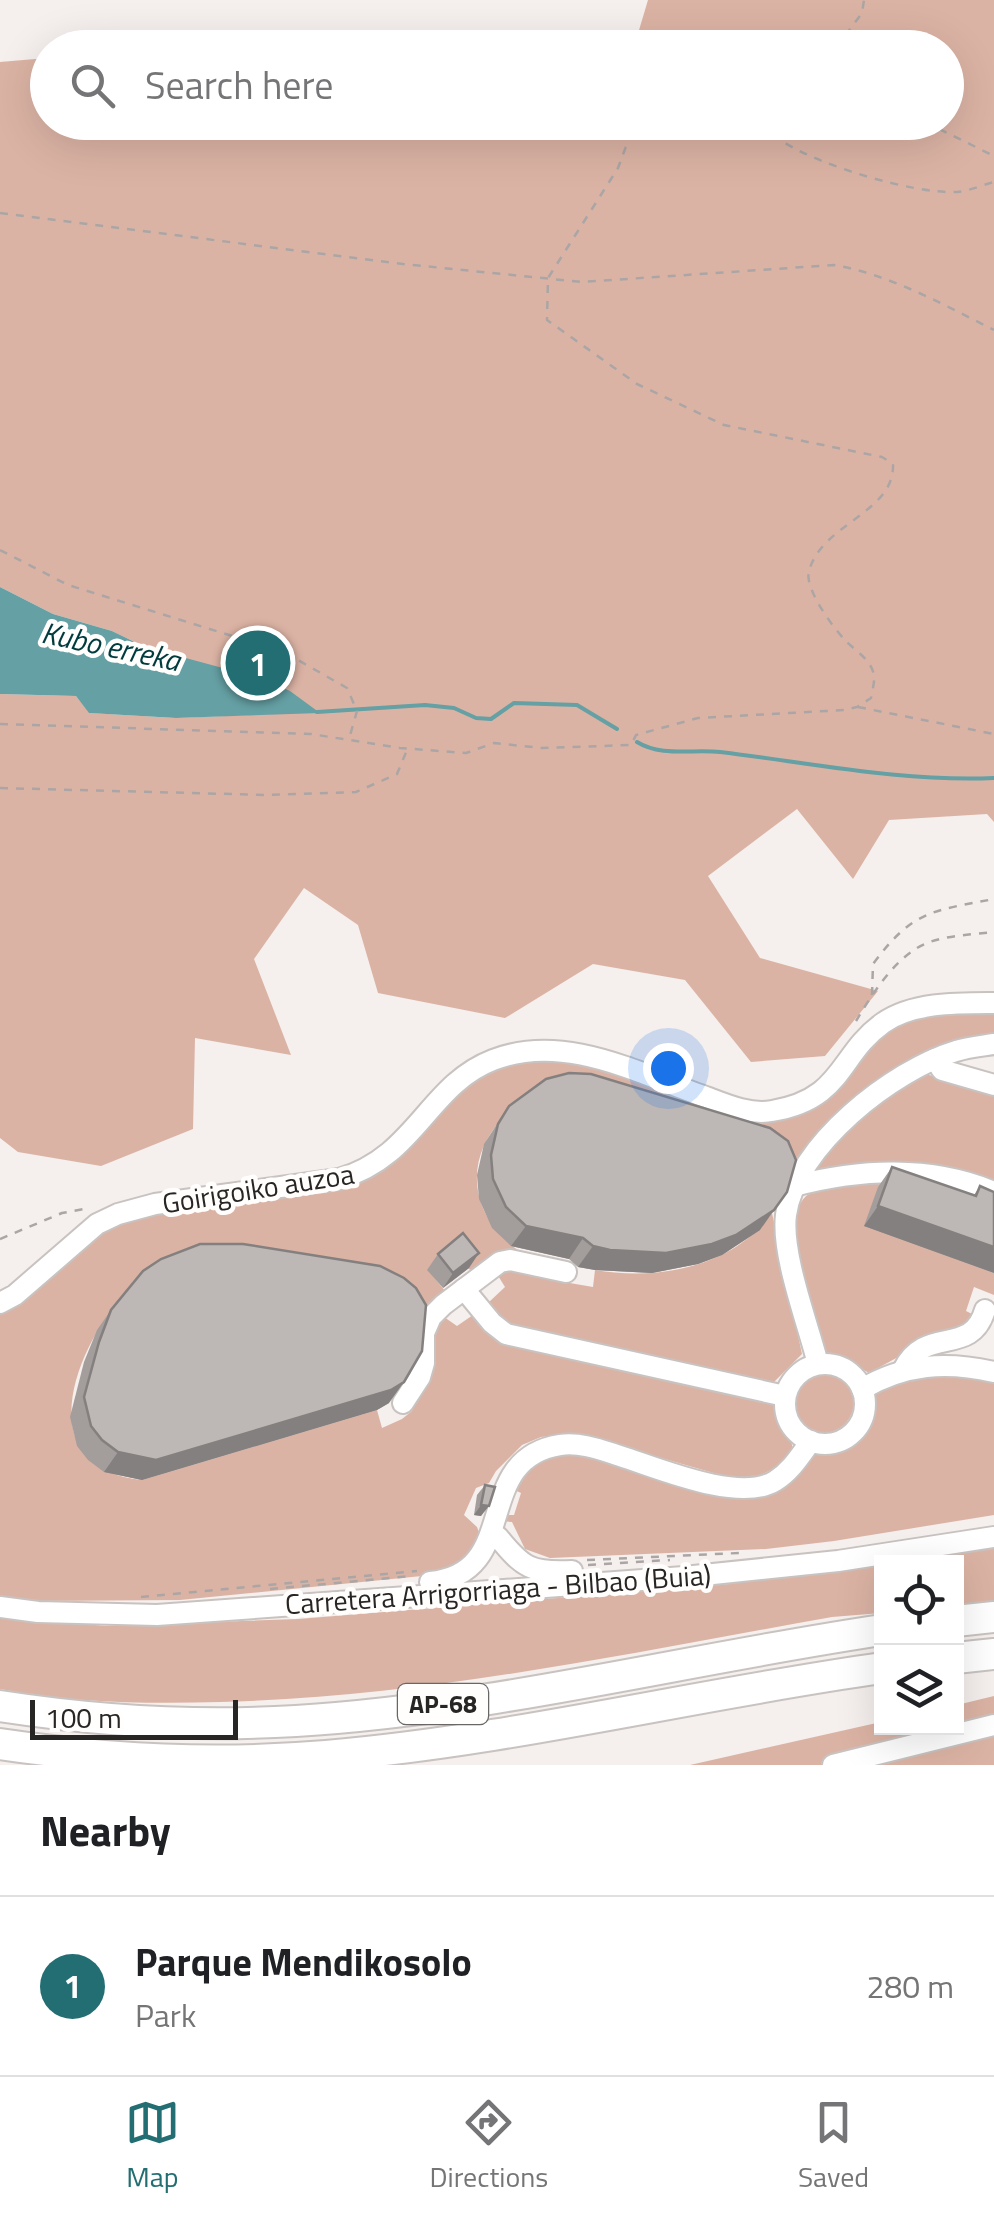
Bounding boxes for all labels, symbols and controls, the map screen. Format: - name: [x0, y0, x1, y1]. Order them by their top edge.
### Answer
- search box: [30, 30, 964, 140]
- text: Search here: [145, 56, 333, 114]
- icon: search: [65, 58, 120, 113]
- water label: Kubo erreka: [37, 609, 187, 684]
- pin: 1: [226, 626, 290, 700]
- your location: [643, 1043, 694, 1094]
- street label: Goirigoiko auzoa: [159, 1152, 357, 1224]
- street label: Carretera Arrigorriaga - Bilbao (Buia): [284, 1553, 712, 1625]
- map controls: [874, 1555, 964, 1735]
- button: locate: [874, 1555, 964, 1645]
- button: layers: [874, 1645, 964, 1735]
- road number: AP-68: [398, 1684, 488, 1724]
- scale bar: [30, 1695, 238, 1740]
- text: 100 m: [45, 1696, 122, 1739]
- text: Nearby: [40, 1798, 171, 1862]
- text: Parque Mendikosolo: [135, 1933, 472, 1991]
- text: 1: [64, 1962, 81, 2010]
- text: 280 m: [866, 1962, 954, 2010]
- text: Park: [135, 1991, 196, 2039]
- tab: Map: [125, 2095, 180, 2198]
- tab: Directions: [430, 2095, 548, 2198]
- tab: Saved: [798, 2095, 869, 2198]

